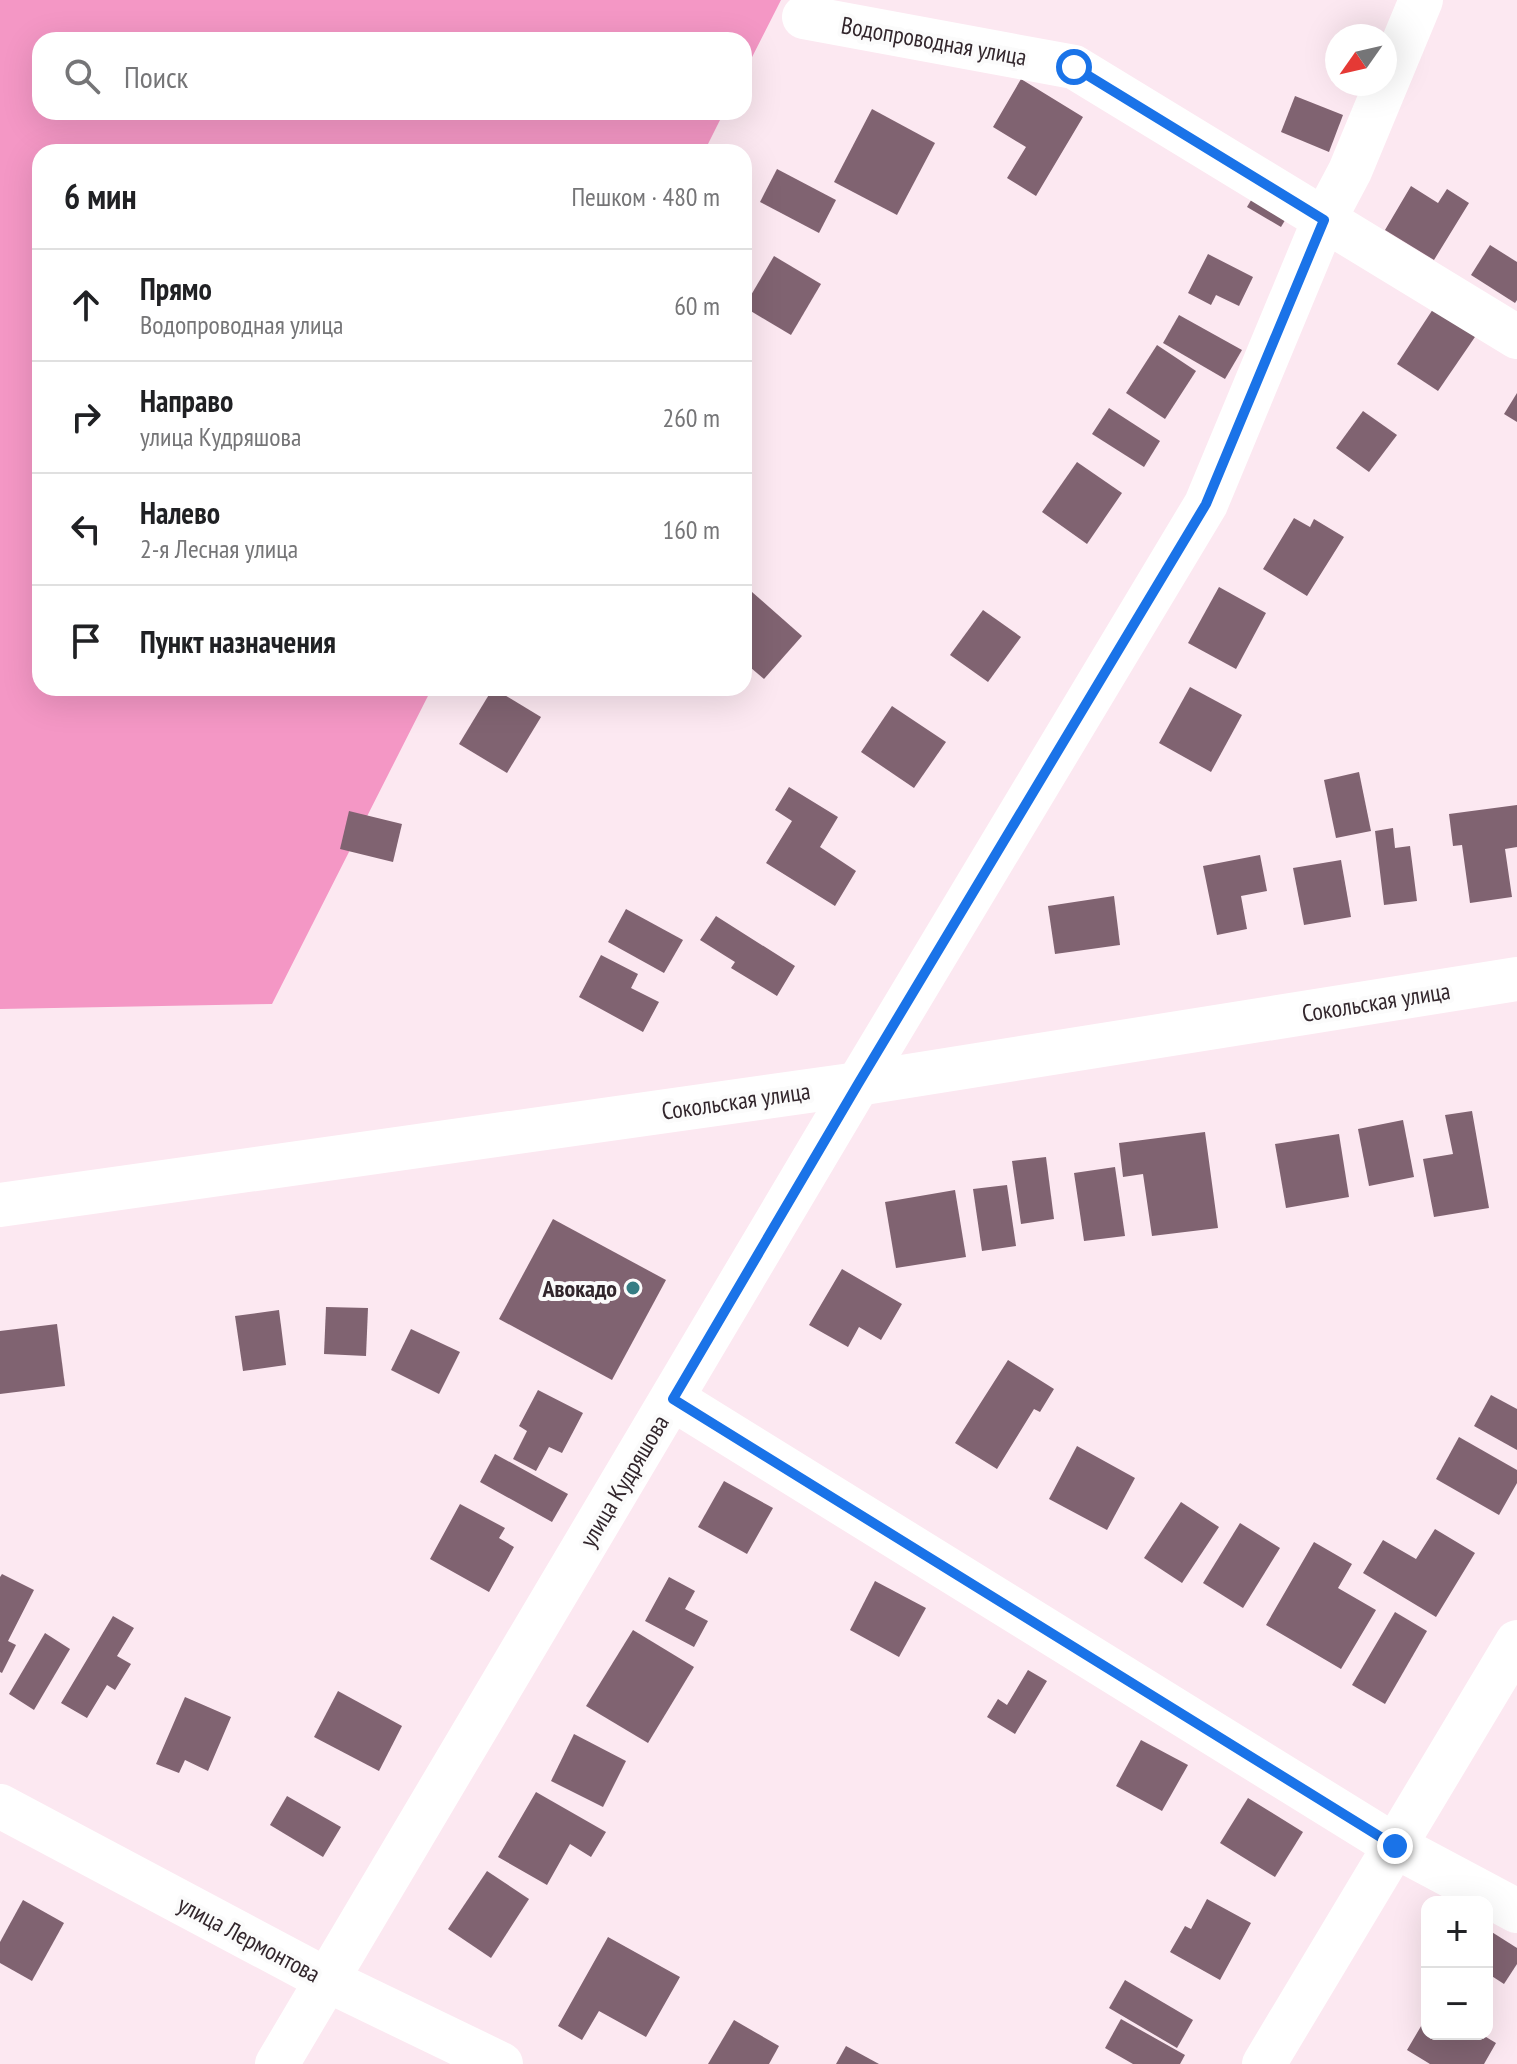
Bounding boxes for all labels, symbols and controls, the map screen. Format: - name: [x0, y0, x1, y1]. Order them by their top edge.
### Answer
- street label: Водопроводная улица: [839, 9, 1029, 73]
- north arrow: [1325, 24, 1397, 96]
- search box: [32, 32, 752, 120]
- route start: [1056, 49, 1092, 85]
- icon: search: [60, 54, 104, 98]
- text: Поиск: [124, 57, 188, 96]
- text: 6 мин: [64, 174, 137, 218]
- text: Пешком · 480 m: [571, 180, 720, 213]
- text: Прямо: [140, 269, 212, 308]
- icon: ahead: [64, 283, 108, 327]
- text: 60 m: [674, 289, 720, 322]
- text: Водопроводная улица: [140, 308, 343, 341]
- text: Направо: [140, 381, 233, 420]
- icon: right: [64, 395, 108, 439]
- text: 260 m: [662, 401, 720, 434]
- text: улица Кудряшова: [140, 420, 301, 453]
- text: Налево: [140, 493, 220, 532]
- icon: left: [64, 507, 108, 551]
- text: 160 m: [662, 513, 720, 546]
- text: 2-я Лесная улица: [140, 532, 298, 565]
- icon: arrive: [64, 619, 108, 663]
- text: Пункт назначения: [140, 622, 336, 661]
- street label: Сокольская улица: [1300, 975, 1452, 1029]
- street label: Сокольская улица: [660, 1075, 812, 1127]
- place label: Авокадо: [541, 1273, 617, 1304]
- marker: Авокадо: [624, 1279, 642, 1297]
- street label: улица Кудряшова: [572, 1409, 676, 1553]
- route end: [1377, 1828, 1413, 1864]
- street label: улица Лермонтова: [172, 1888, 326, 1990]
- map controls: [1421, 1896, 1493, 2040]
- button: +: [1421, 1896, 1493, 1968]
- button: −: [1421, 1968, 1493, 2040]

